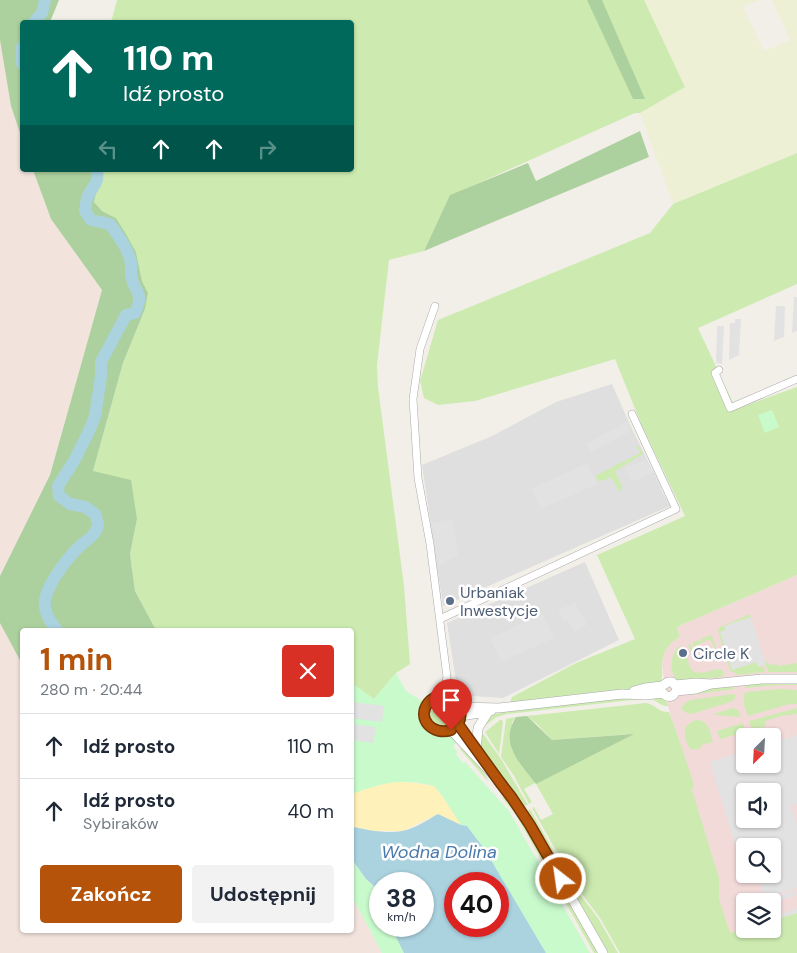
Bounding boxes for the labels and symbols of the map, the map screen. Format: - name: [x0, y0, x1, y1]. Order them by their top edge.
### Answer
- place label: Urbaniak Inwestycje: [460, 582, 538, 621]
- marker: Urbaniak Inwestycje: [444, 595, 456, 607]
- place label: Circle K: [693, 643, 749, 664]
- marker: Circle K: [677, 647, 689, 659]
- pin: [430, 679, 472, 730]
- north arrow: [736, 728, 781, 772]
- water label: Wodna Dolina: [381, 840, 497, 864]
- position arrow: [534, 852, 586, 904]
- speed limit sign: 40: [444, 872, 509, 937]

